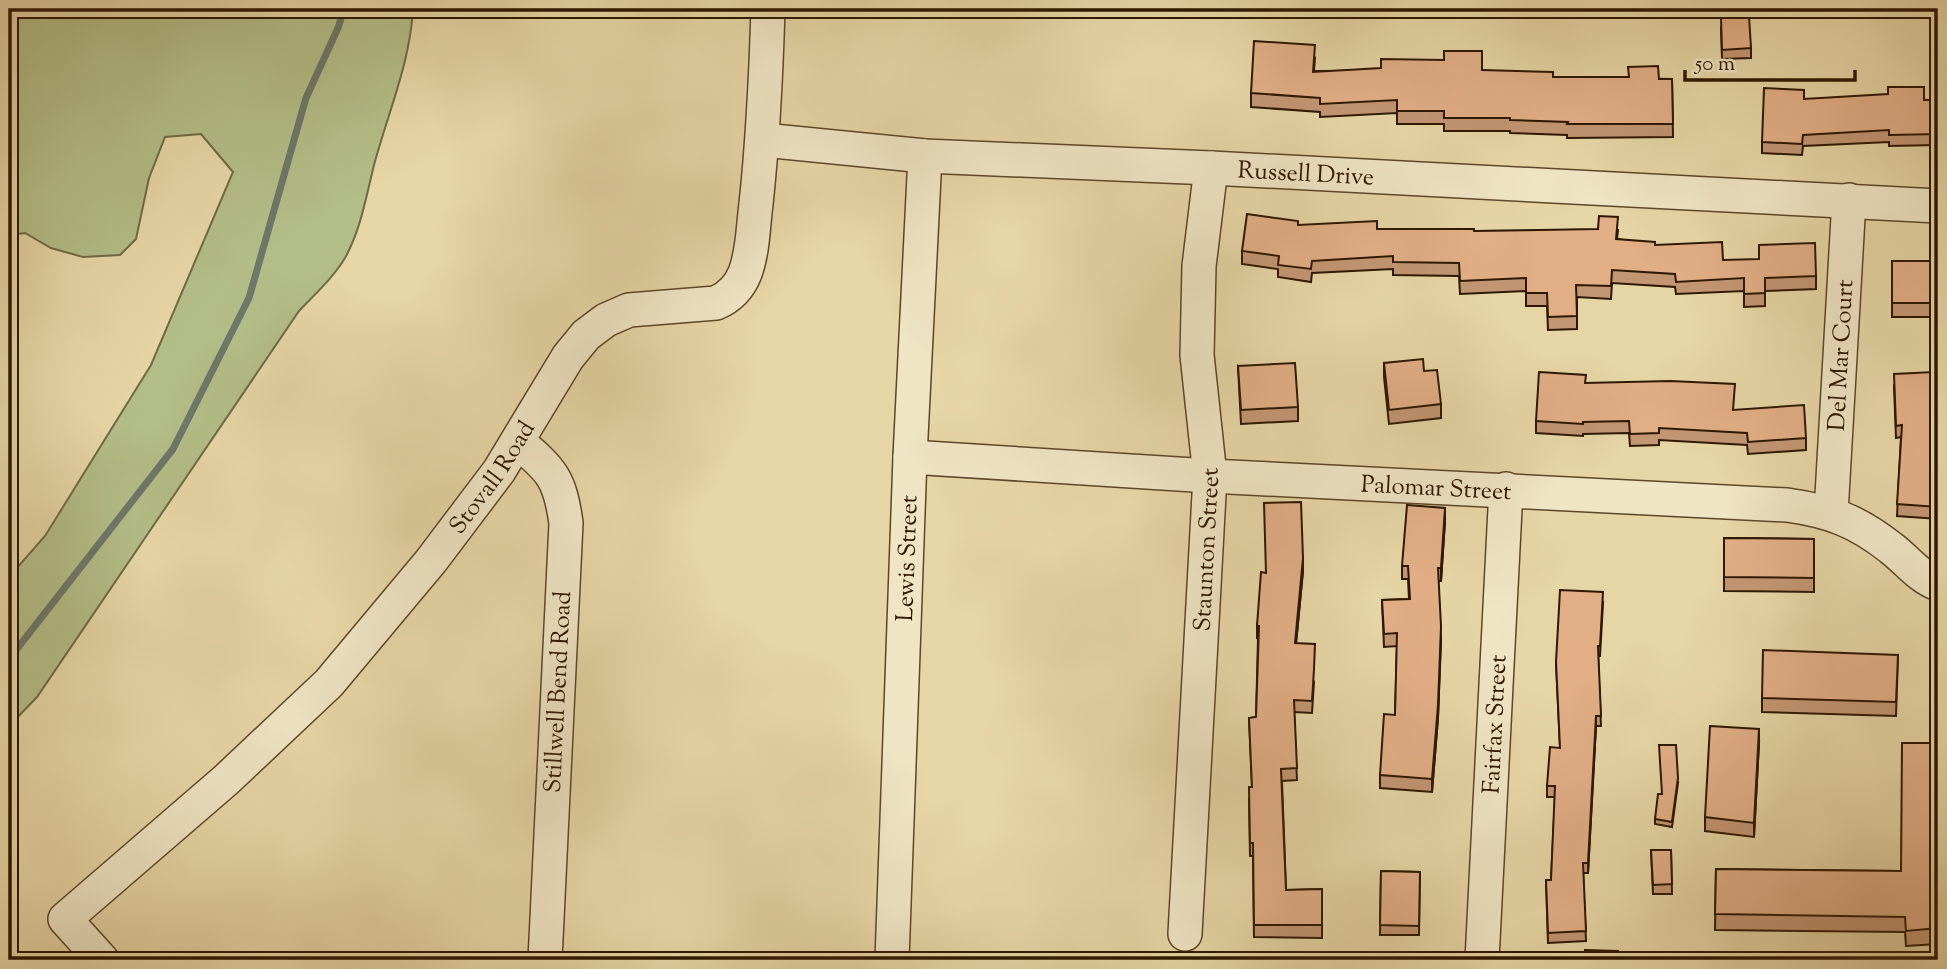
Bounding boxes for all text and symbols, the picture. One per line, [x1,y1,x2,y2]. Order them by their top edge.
scale bar [1685,38,1854,82]
text: 50 m [1694,50,1735,80]
street label: Russell Drive [1237,154,1375,195]
street label: Del Mar Court [1821,279,1863,432]
street label: Stovall Road [442,415,545,542]
street label: Staunton Street [1187,466,1229,632]
street label: Palomar Street [1360,469,1512,510]
street label: Lewis Street [889,494,928,622]
street label: Stillwell Bend Road [537,590,581,794]
street label: Fairfax Street [1475,654,1517,795]

